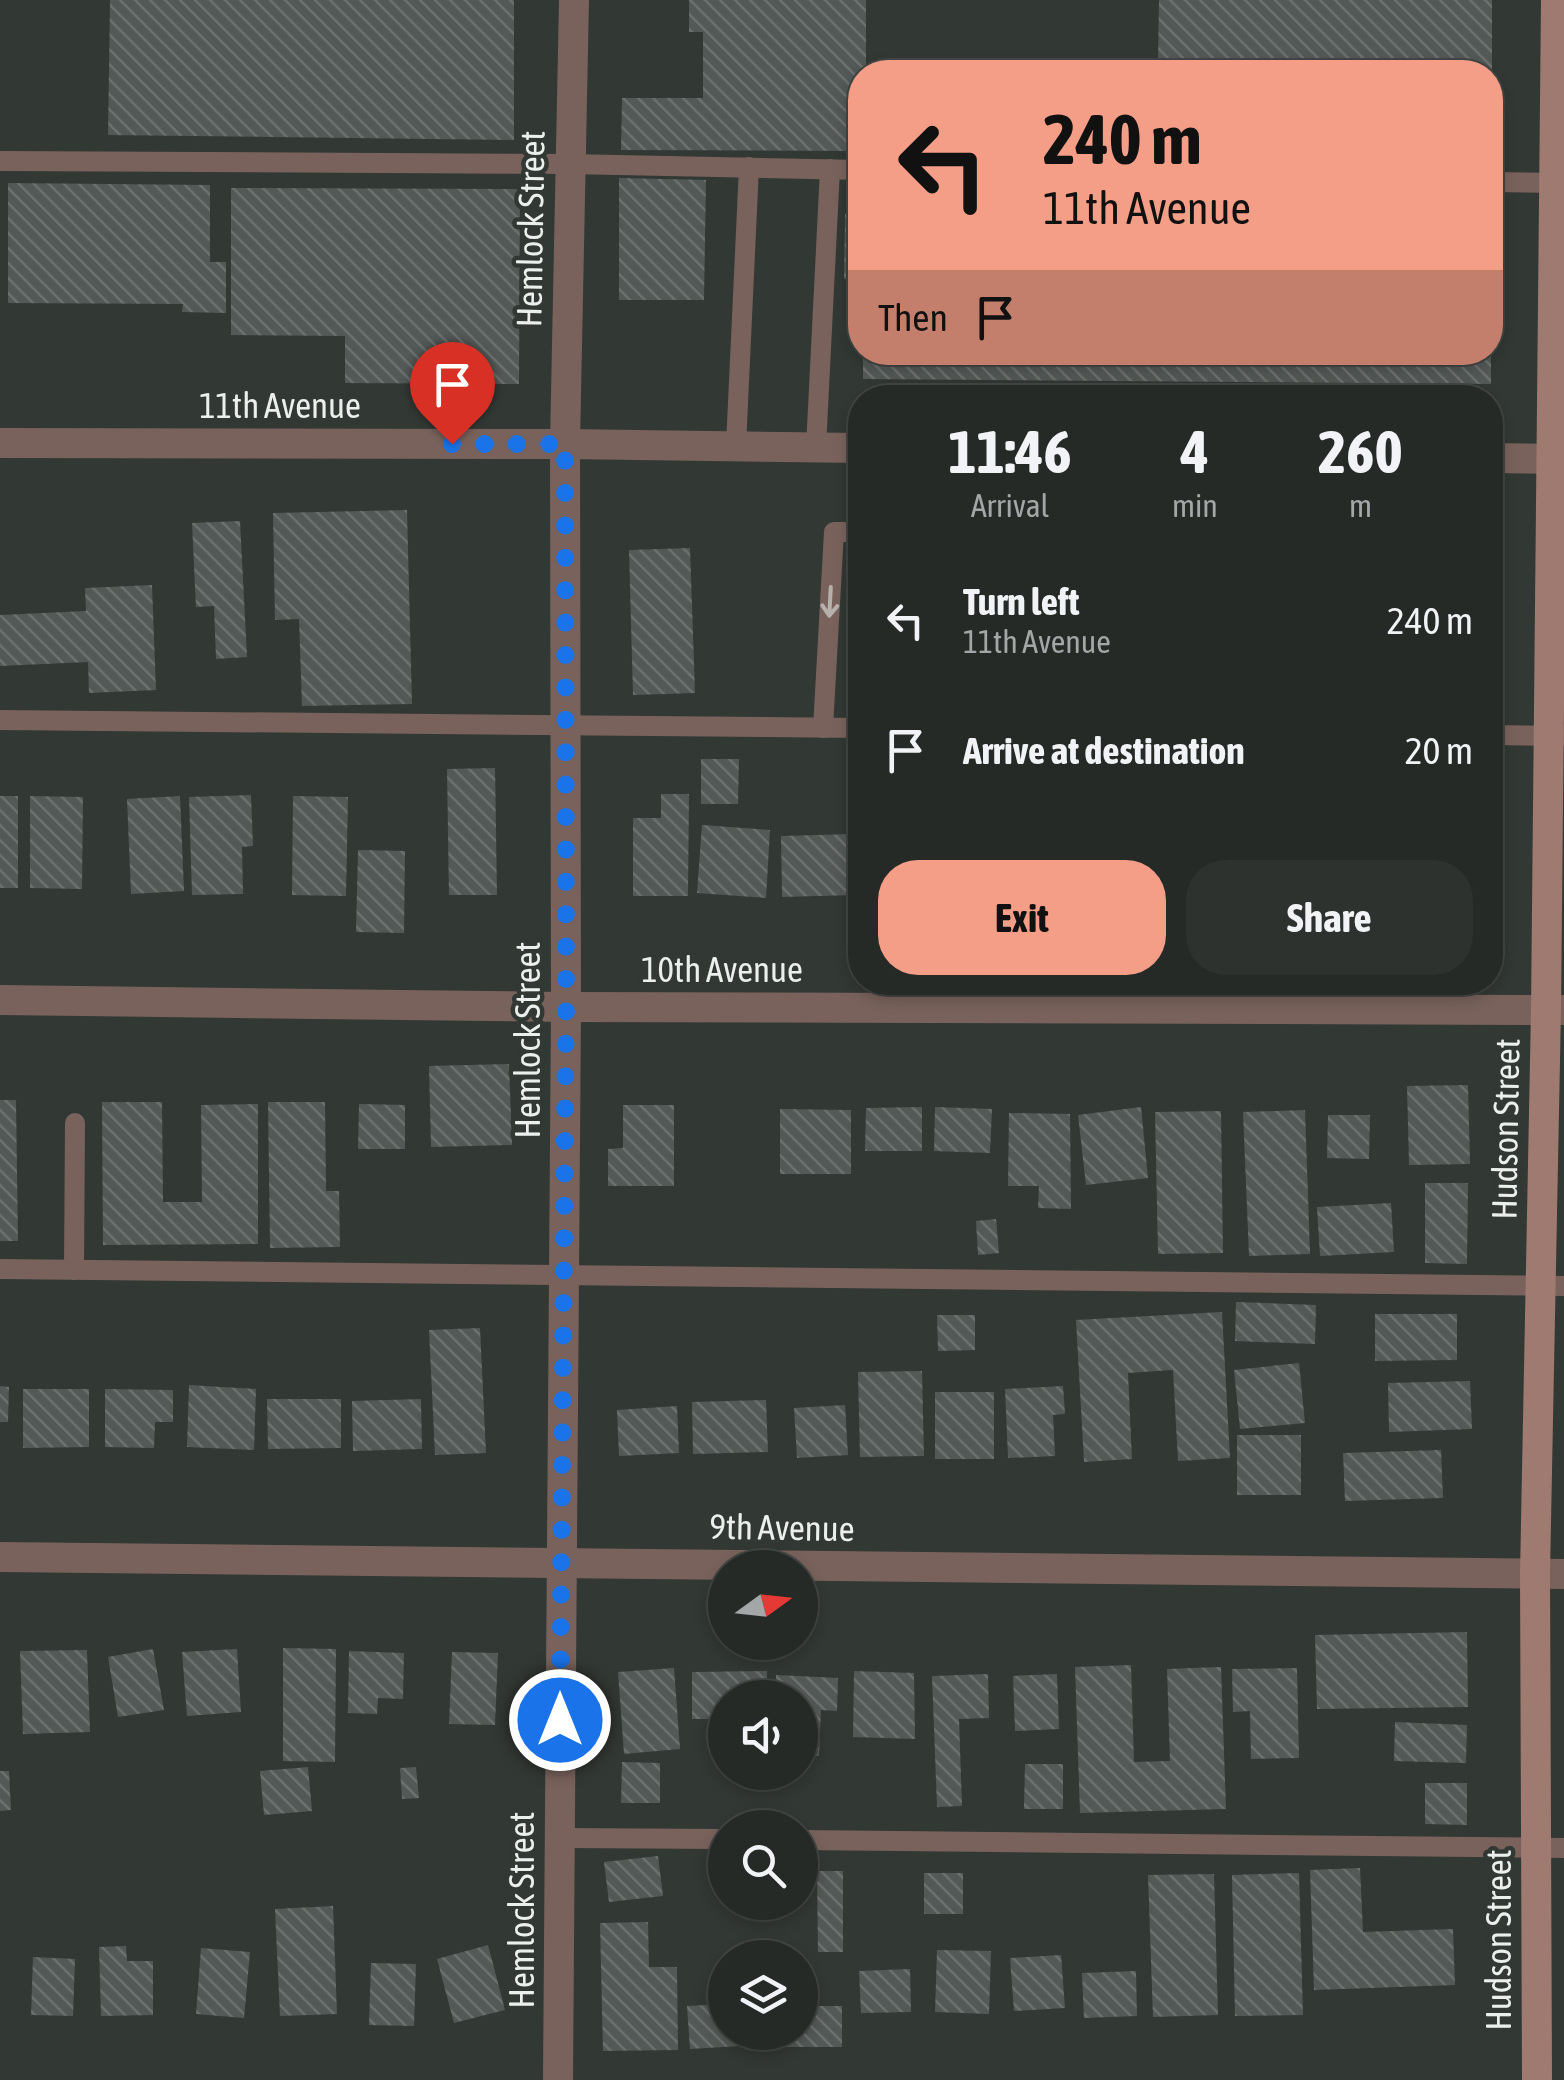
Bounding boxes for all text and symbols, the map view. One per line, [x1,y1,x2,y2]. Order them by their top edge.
text: 240 m [1043,99,1202,179]
icon: left [878,100,1008,230]
street label: Hemlock Street [508,130,552,328]
text: 11th Avenue [1043,182,1251,234]
icon: arrive [968,290,1023,345]
text: Then [878,296,948,339]
pin [410,342,495,445]
icon: arrive [425,357,480,412]
street label: 11th Avenue [199,385,361,425]
text: 11:46 [948,417,1072,486]
text: 4 [1181,417,1209,486]
text: 260 [1318,417,1403,486]
text: Arrival [971,487,1049,524]
text: min [1172,487,1218,524]
text: m [1349,487,1372,524]
text: Turn left [963,580,1079,623]
one-way arrow [820,586,839,618]
icon: left [878,593,933,648]
text: 240 m [1387,599,1473,642]
text: 11th Avenue [963,623,1111,660]
icon: arrive [878,723,933,778]
text: Arrive at destination [963,729,1245,772]
text: 20 m [1405,729,1473,772]
button: Exit [878,860,1166,975]
button: Share [1186,860,1473,975]
street label: Hemlock Street [507,942,547,1138]
street label: 10th Avenue [641,949,803,989]
street label: Hudson Street [1483,1038,1527,1220]
street label: 9th Avenue [709,1506,855,1548]
north arrow [708,1550,818,1660]
map controls [708,1550,818,2050]
position arrow [508,1668,612,1772]
button: sound [708,1680,818,1790]
button: search [708,1810,818,1920]
street label: Hemlock Street [501,1812,541,2008]
street label: Hudson Street [1478,1849,1518,2031]
button: layers [708,1940,818,2050]

